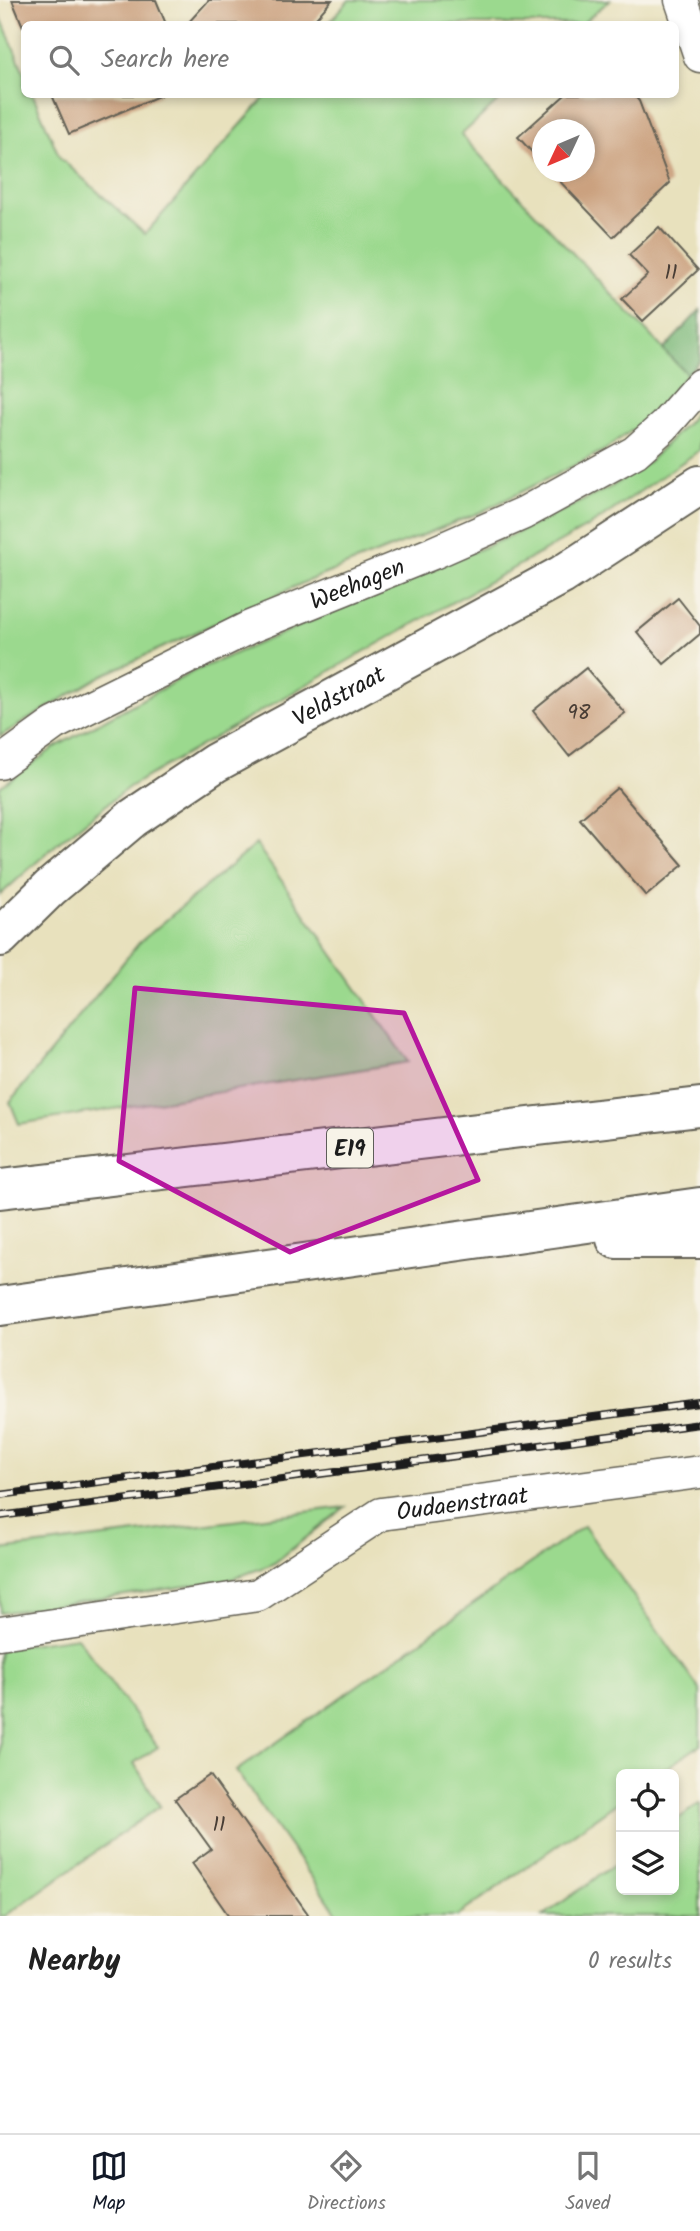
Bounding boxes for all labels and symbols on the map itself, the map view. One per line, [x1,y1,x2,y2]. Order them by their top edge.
north arrow [532,119,595,182]
house number: 11 [664,257,678,290]
street label: Weehagen [304,548,411,622]
street label: Veldstraat [286,656,394,738]
house number: 98 [568,697,591,730]
road number: E19 [327,1128,373,1168]
street label: Oudaenstraat [394,1477,531,1533]
house number: 11 [212,1809,226,1842]

